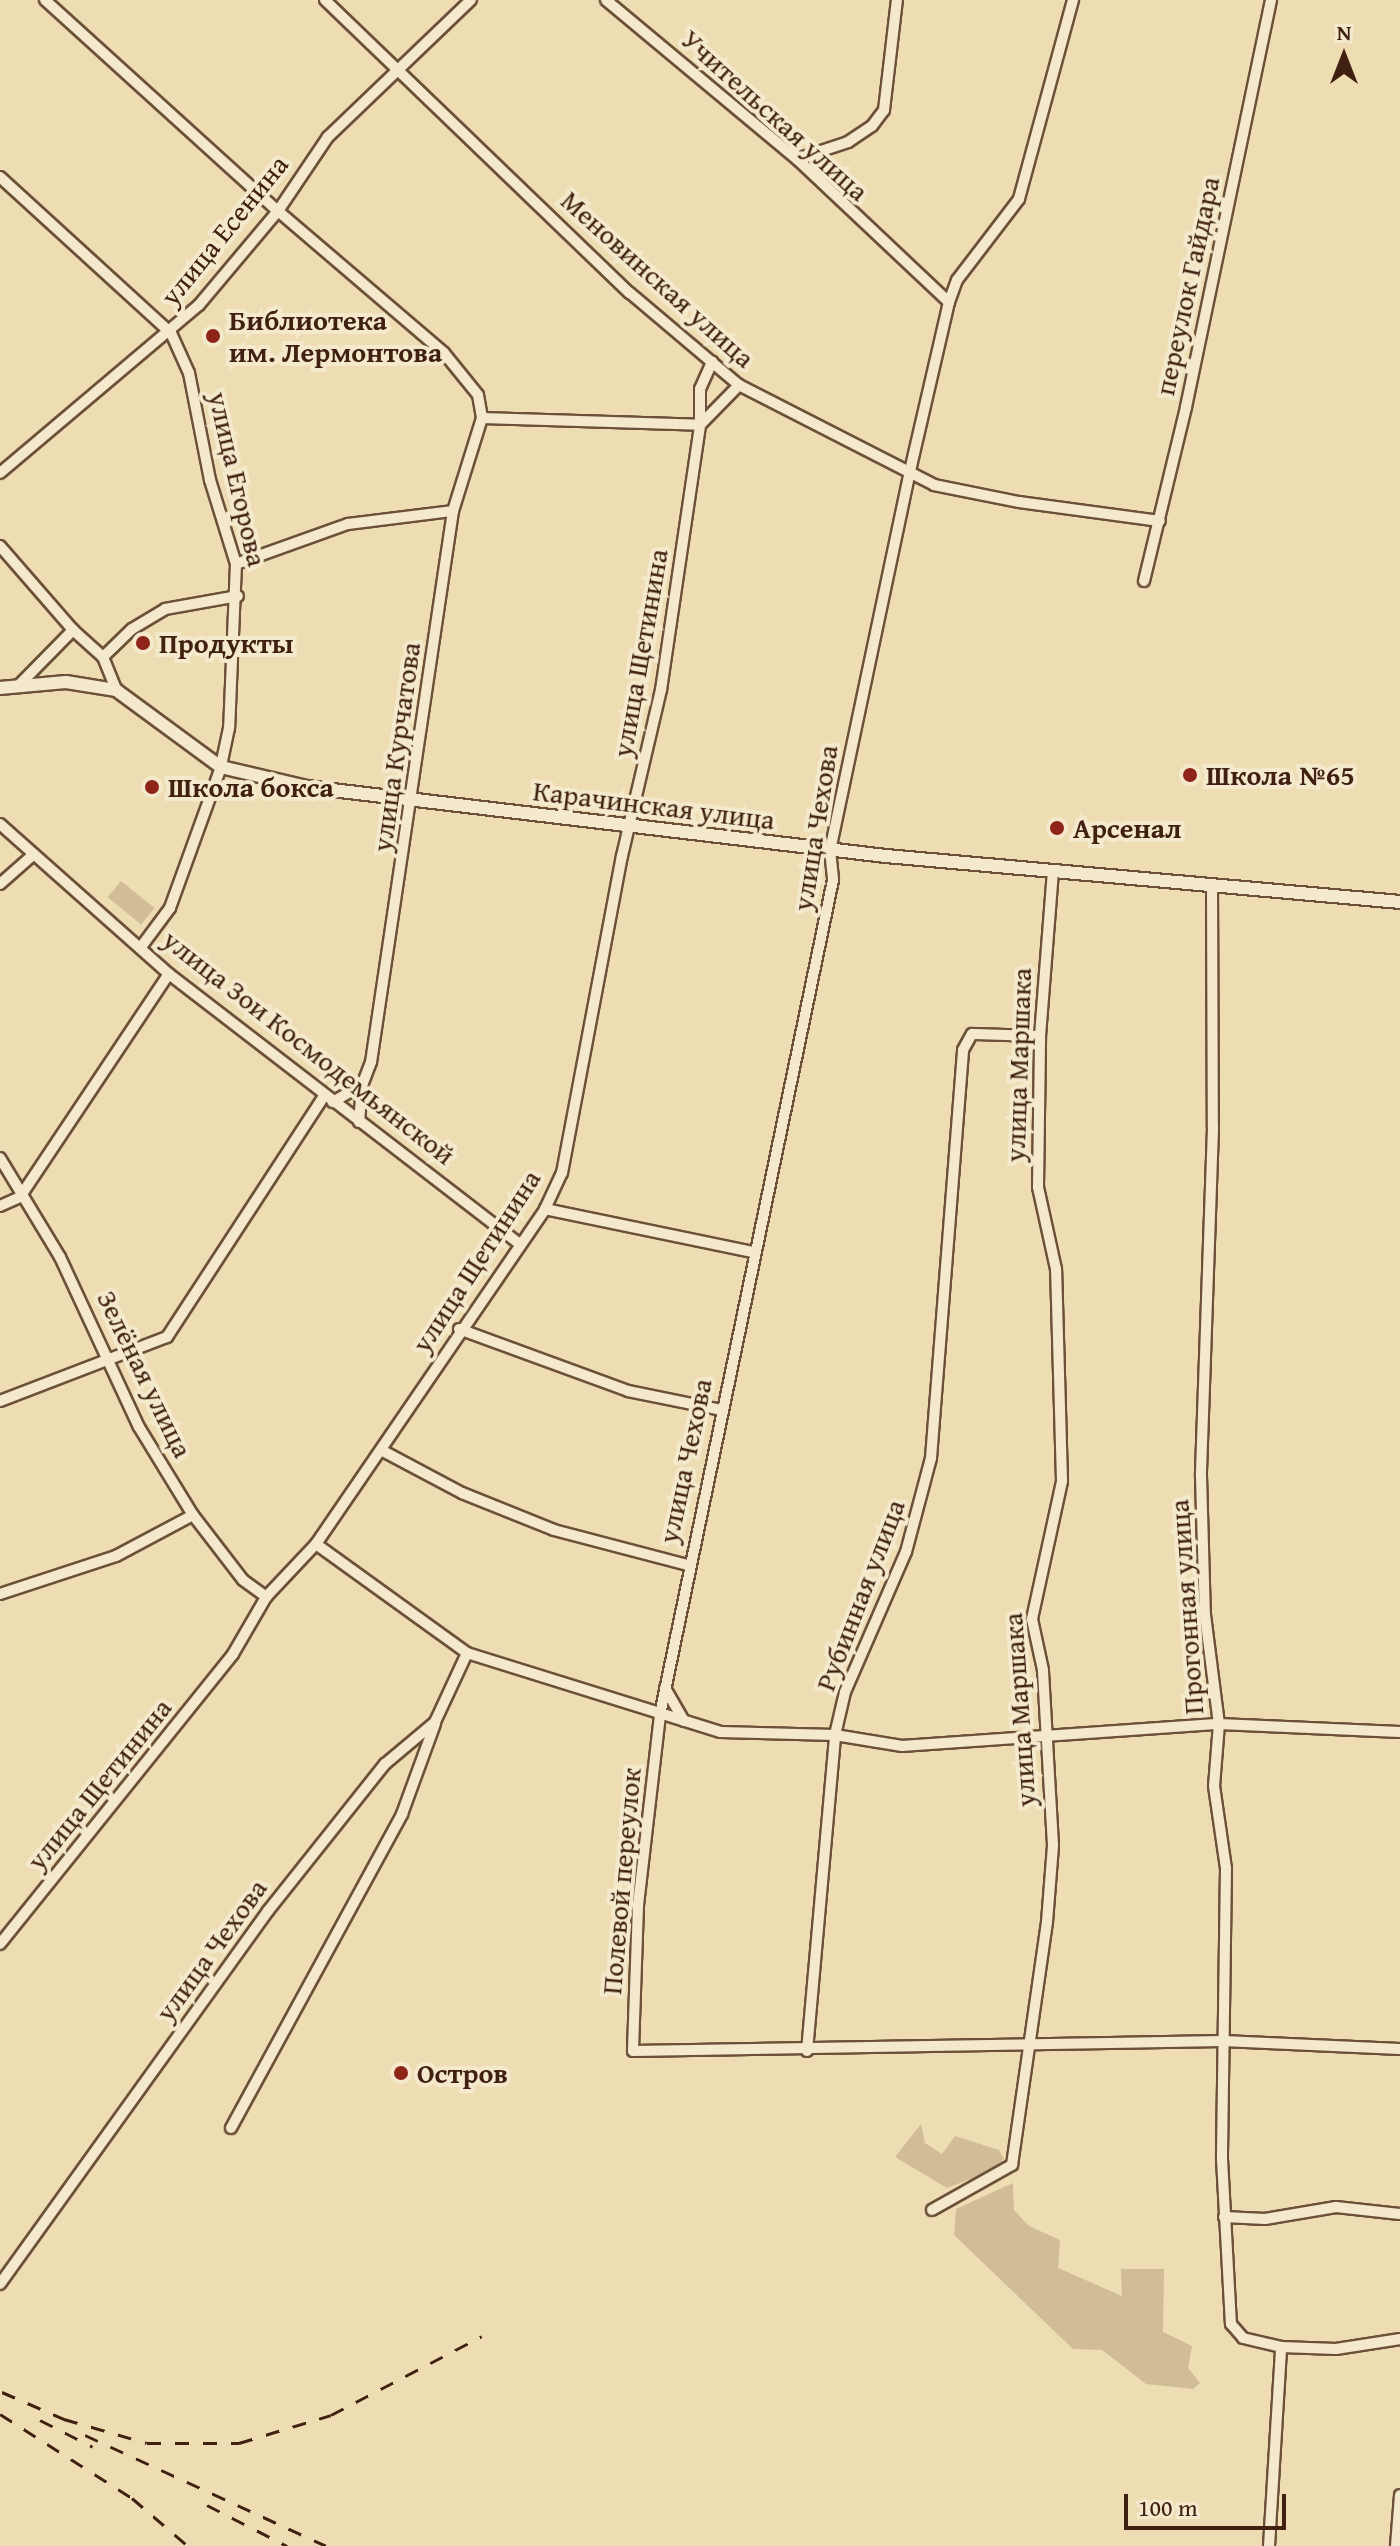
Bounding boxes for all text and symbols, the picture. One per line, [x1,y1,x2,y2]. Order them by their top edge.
north arrow [1304,16,1384,96]
text: N [1337,16,1351,48]
street label: Учительская улица [674,22,876,208]
street label: улица Есенина [153,148,295,312]
street label: переулок Гайдара [1147,174,1227,398]
street label: Меновинская улица [554,183,762,375]
place label: Библиотека им. Лермонтова [229,303,442,369]
marker: Библиотека им. Лермонтова [204,327,222,345]
street label: улица Егорова [202,388,274,570]
street label: улица Щетинина [605,546,675,760]
place label: Продукты [159,626,293,660]
marker: Продукты [134,634,152,652]
street label: улица Курчатова [365,640,427,854]
street label: улица Чехова [785,743,845,913]
place label: Школа №65 [1206,758,1355,792]
marker: Школа №65 [1181,766,1199,784]
place label: Школа бокса [168,770,334,804]
street label: Карачинская улица [531,774,777,836]
marker: Школа бокса [143,778,161,796]
place label: Арсенал [1073,811,1181,845]
marker: Арсенал [1048,819,1066,837]
street label: улица Зои Космодемьянской [156,922,462,1172]
street label: улица Маршака [998,967,1038,1163]
street label: улица Щетинина [404,1163,548,1359]
street label: Зелёная улица [90,1285,200,1463]
street label: улица Чехова [651,1376,719,1546]
street label: Рубинная улица [808,1495,912,1695]
street label: Прогонная улица [1162,1498,1210,1716]
street label: улица Маршака [995,1612,1043,1808]
street label: улица Щетинина [19,1691,179,1877]
street label: Полевой переулок [594,1766,648,1996]
street label: улица Чехова [148,1872,274,2028]
place label: Остров [417,2056,508,2090]
marker: Остров [392,2064,410,2082]
scale bar [1128,2478,1290,2528]
text: 100 m [1138,2490,1198,2525]

